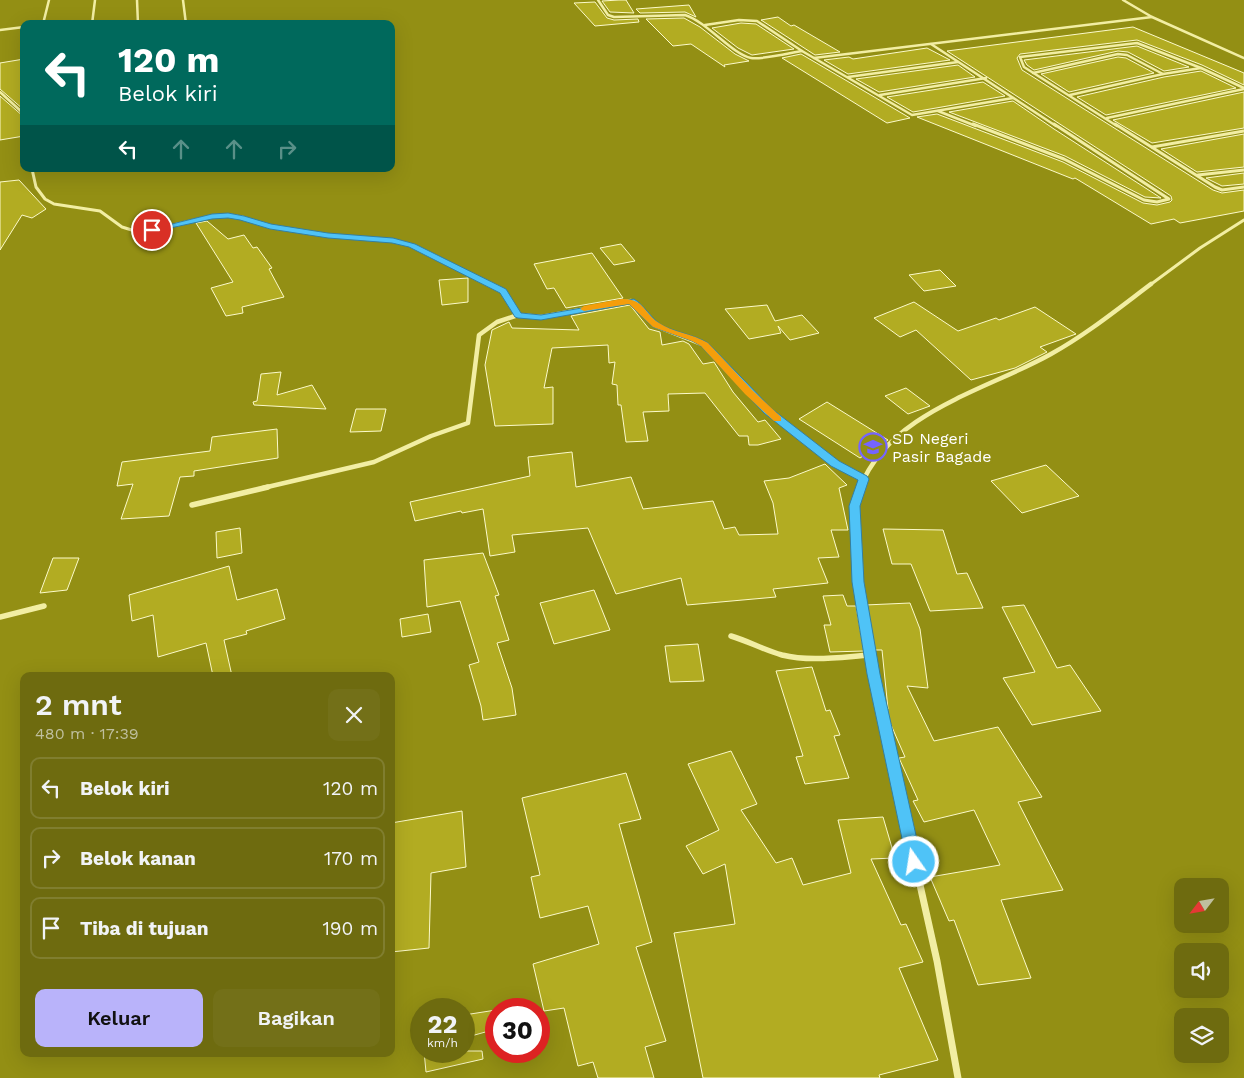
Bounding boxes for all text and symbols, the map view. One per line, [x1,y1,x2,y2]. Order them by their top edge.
text: 120 m [118,39,219,81]
icon: left [35,40,100,105]
text: Belok kiri [118,81,218,106]
icon: left [114,135,142,163]
icon: ahead [167,135,195,163]
icon: ahead [220,135,248,163]
icon: right [273,135,301,163]
pin [131,209,173,251]
icon: arrive [138,216,166,244]
place label: SD Negeri Pasir Bagade [892,429,991,466]
school or university icon: SD Negeri Pasir Bagade [858,432,888,462]
text: 2 mnt [35,687,122,722]
button: close [328,689,380,741]
text: 480 m · 17:39 [35,724,139,743]
icon: left [37,774,65,802]
text: Belok kiri [80,777,170,800]
text: 120 m [323,777,378,800]
position arrow [887,835,939,887]
icon: right [37,844,65,872]
text: Belok kanan [80,847,196,870]
text: 170 m [324,847,378,870]
north arrow [1174,878,1229,932]
map controls [1174,878,1229,1063]
icon: arrive [37,914,65,942]
text: Tiba di tujuan [80,917,209,940]
text: 190 m [322,917,378,940]
button: sound [1174,943,1229,998]
button: Keluar [35,989,203,1047]
button: Bagikan [213,989,380,1047]
speed limit sign: 30 [485,998,550,1063]
button: layers [1174,1008,1229,1063]
text: 22 [428,1010,457,1039]
text: km/h [427,1036,458,1050]

